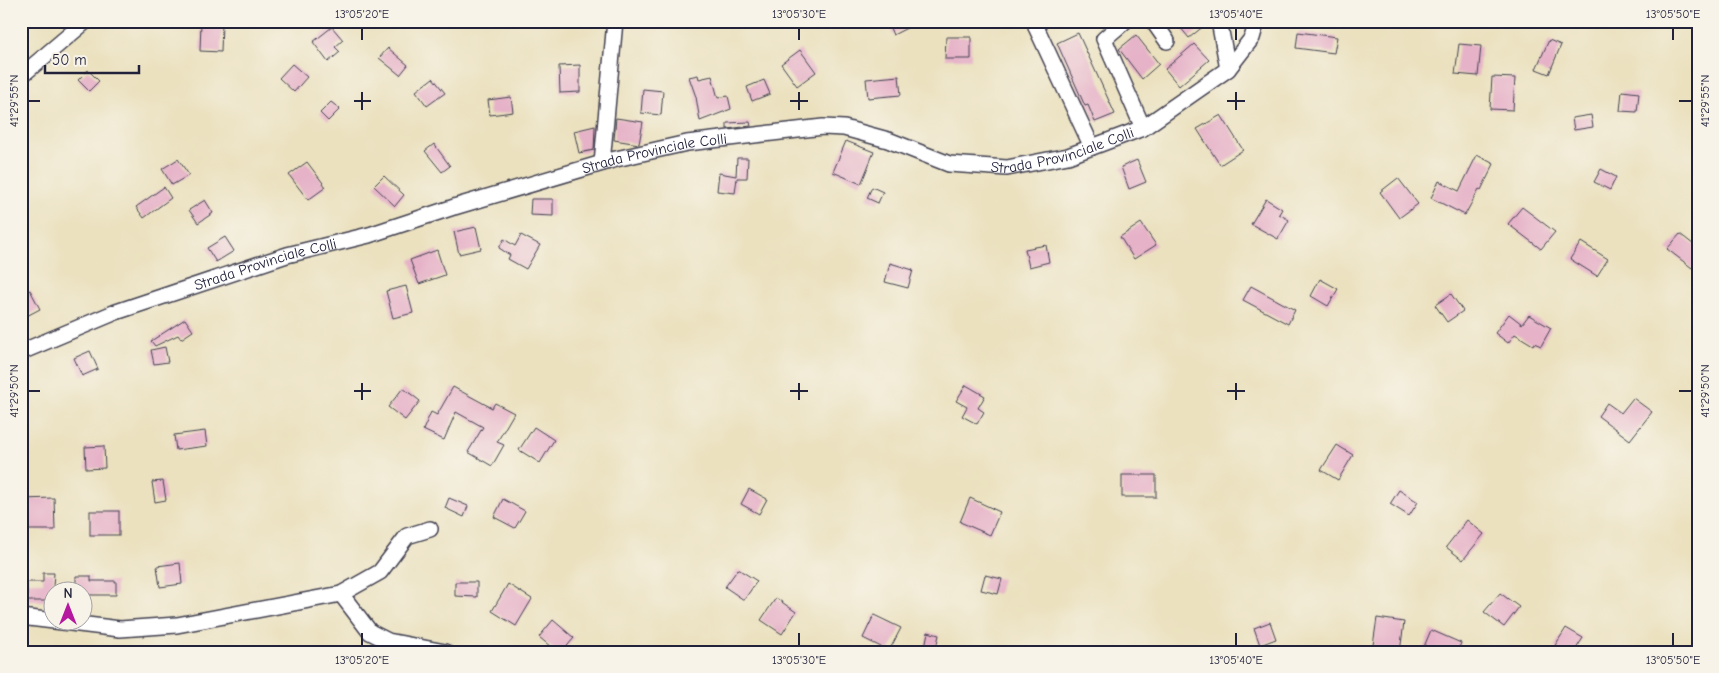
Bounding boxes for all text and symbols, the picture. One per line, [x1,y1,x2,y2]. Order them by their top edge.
text: 13°05'20"E [335,7,389,21]
text: 13°05'30"E [772,7,826,21]
text: 13°05'40"E [1209,7,1263,21]
text: 13°05'50"E [1646,7,1700,21]
scale bar [45,42,139,74]
text: 50 m [52,51,87,69]
text: 41°29'55"N [7,75,21,127]
text: 41°29'55"N [1698,75,1712,127]
street label: Strada Provinciale Colli [990,123,1136,177]
street label: Strada Provinciale Colli [580,129,728,178]
street label: Strada Provinciale Colli [192,234,338,294]
text: 41°29'50"N [7,364,21,418]
text: 41°29'50"N [1698,364,1712,418]
north arrow [42,580,92,630]
text: N [63,585,73,602]
text: 13°05'20"E [335,653,389,667]
text: 13°05'30"E [772,653,826,667]
text: 13°05'40"E [1209,653,1263,667]
text: 13°05'50"E [1646,653,1700,667]

